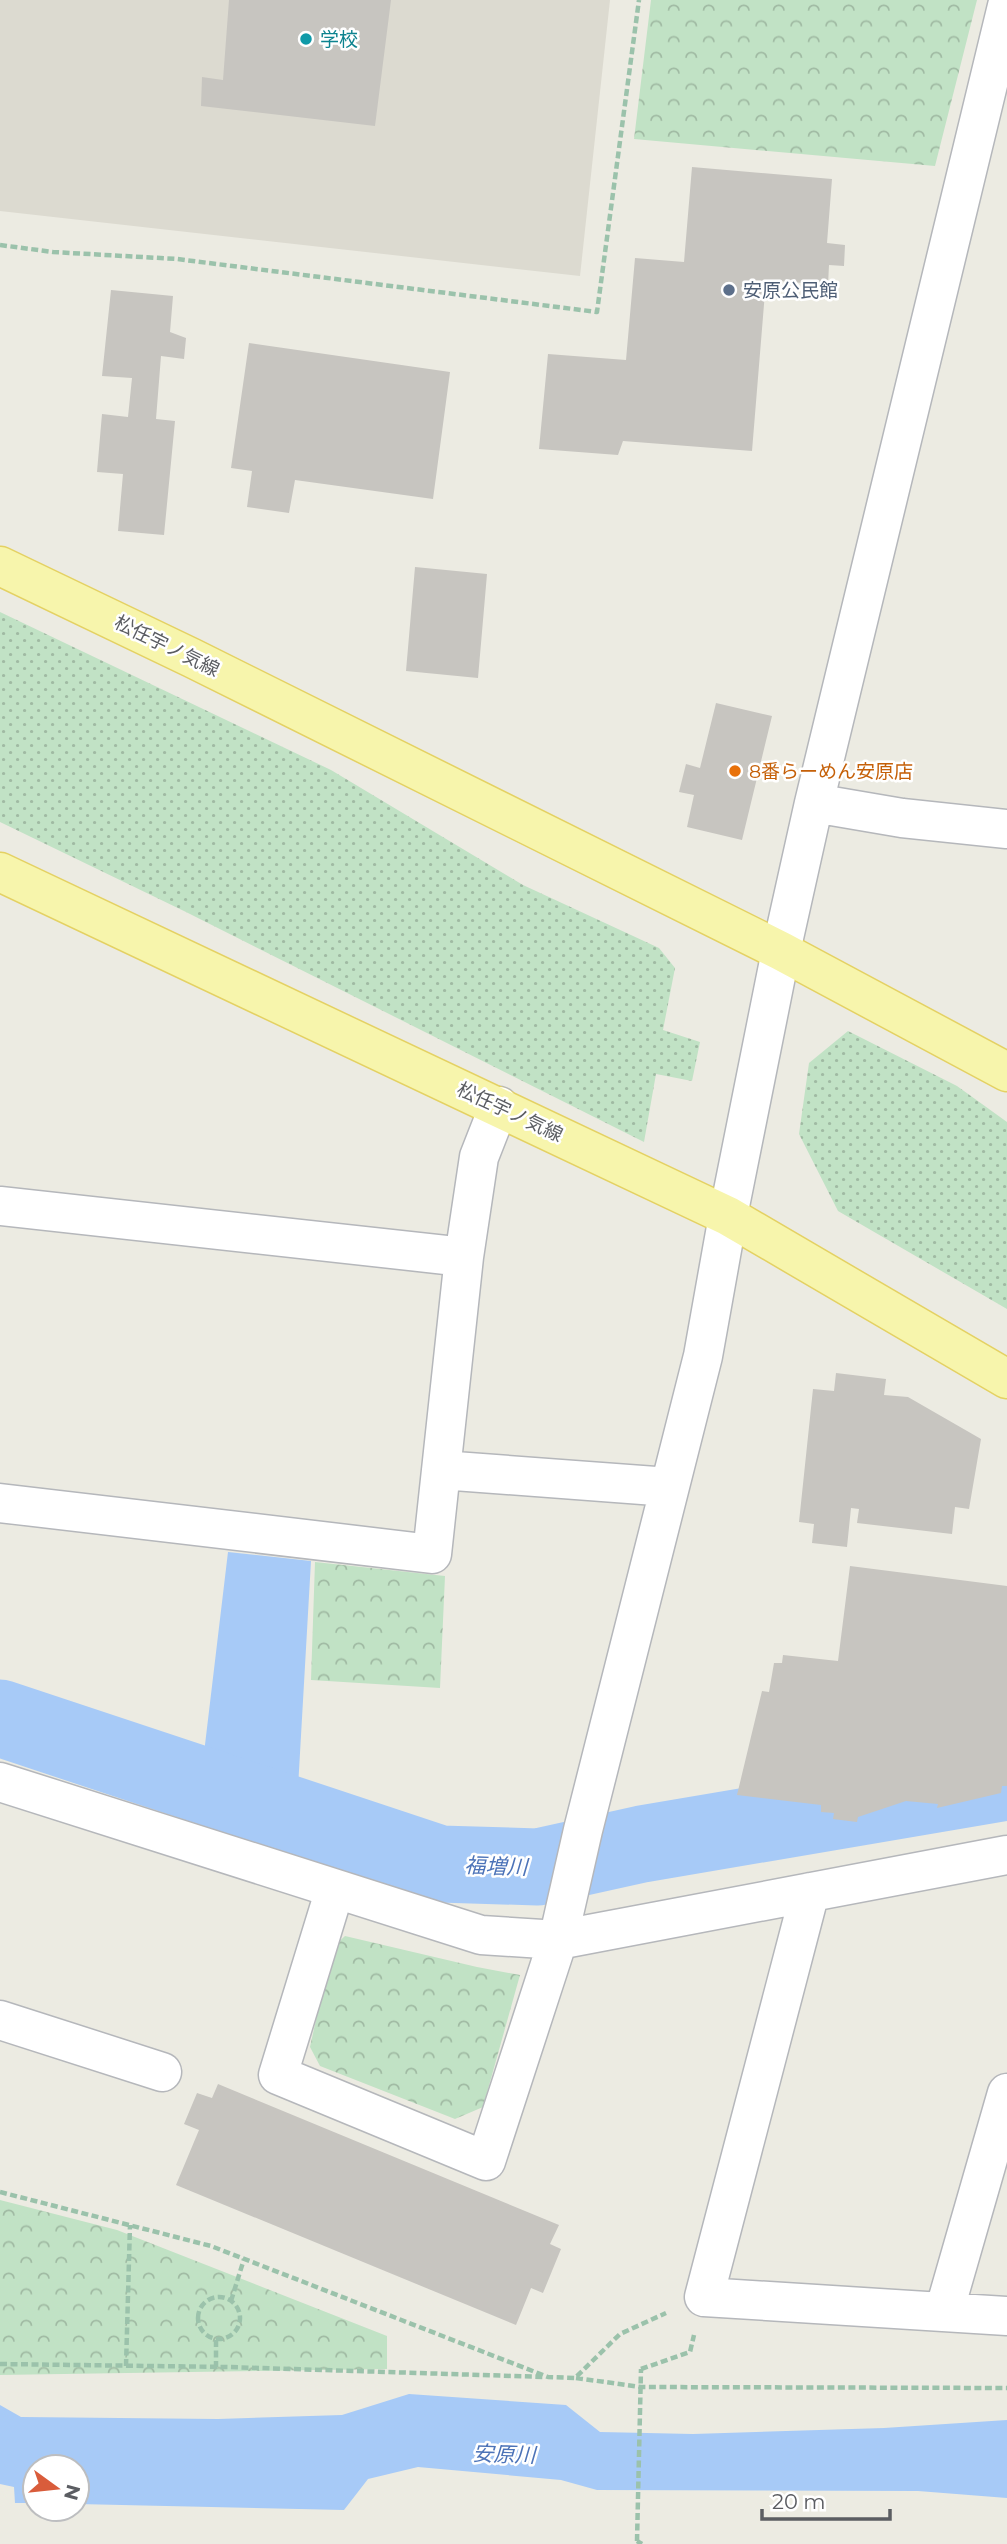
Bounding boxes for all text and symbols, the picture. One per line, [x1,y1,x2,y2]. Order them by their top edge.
place label: 学校 [320,28,358,51]
marker: 学校 [298,31,314,47]
place label: 安原公民館 [743,279,838,302]
marker: 安原公民館 [721,282,737,298]
street label: 松任宇ノ気線 [111,611,223,681]
place label: 8番らーめん安原店 [749,760,913,783]
marker: 8番らーめん安原店 [727,763,743,779]
street label: 松任宇ノ気線 [453,1077,567,1147]
water label: 福増川 [464,1852,530,1880]
water label: 安原川 [472,2440,538,2468]
north arrow [21,2453,91,2523]
scale bar [762,2478,890,2522]
text: N [59,2482,85,2503]
text: 20 m [772,2489,826,2514]

